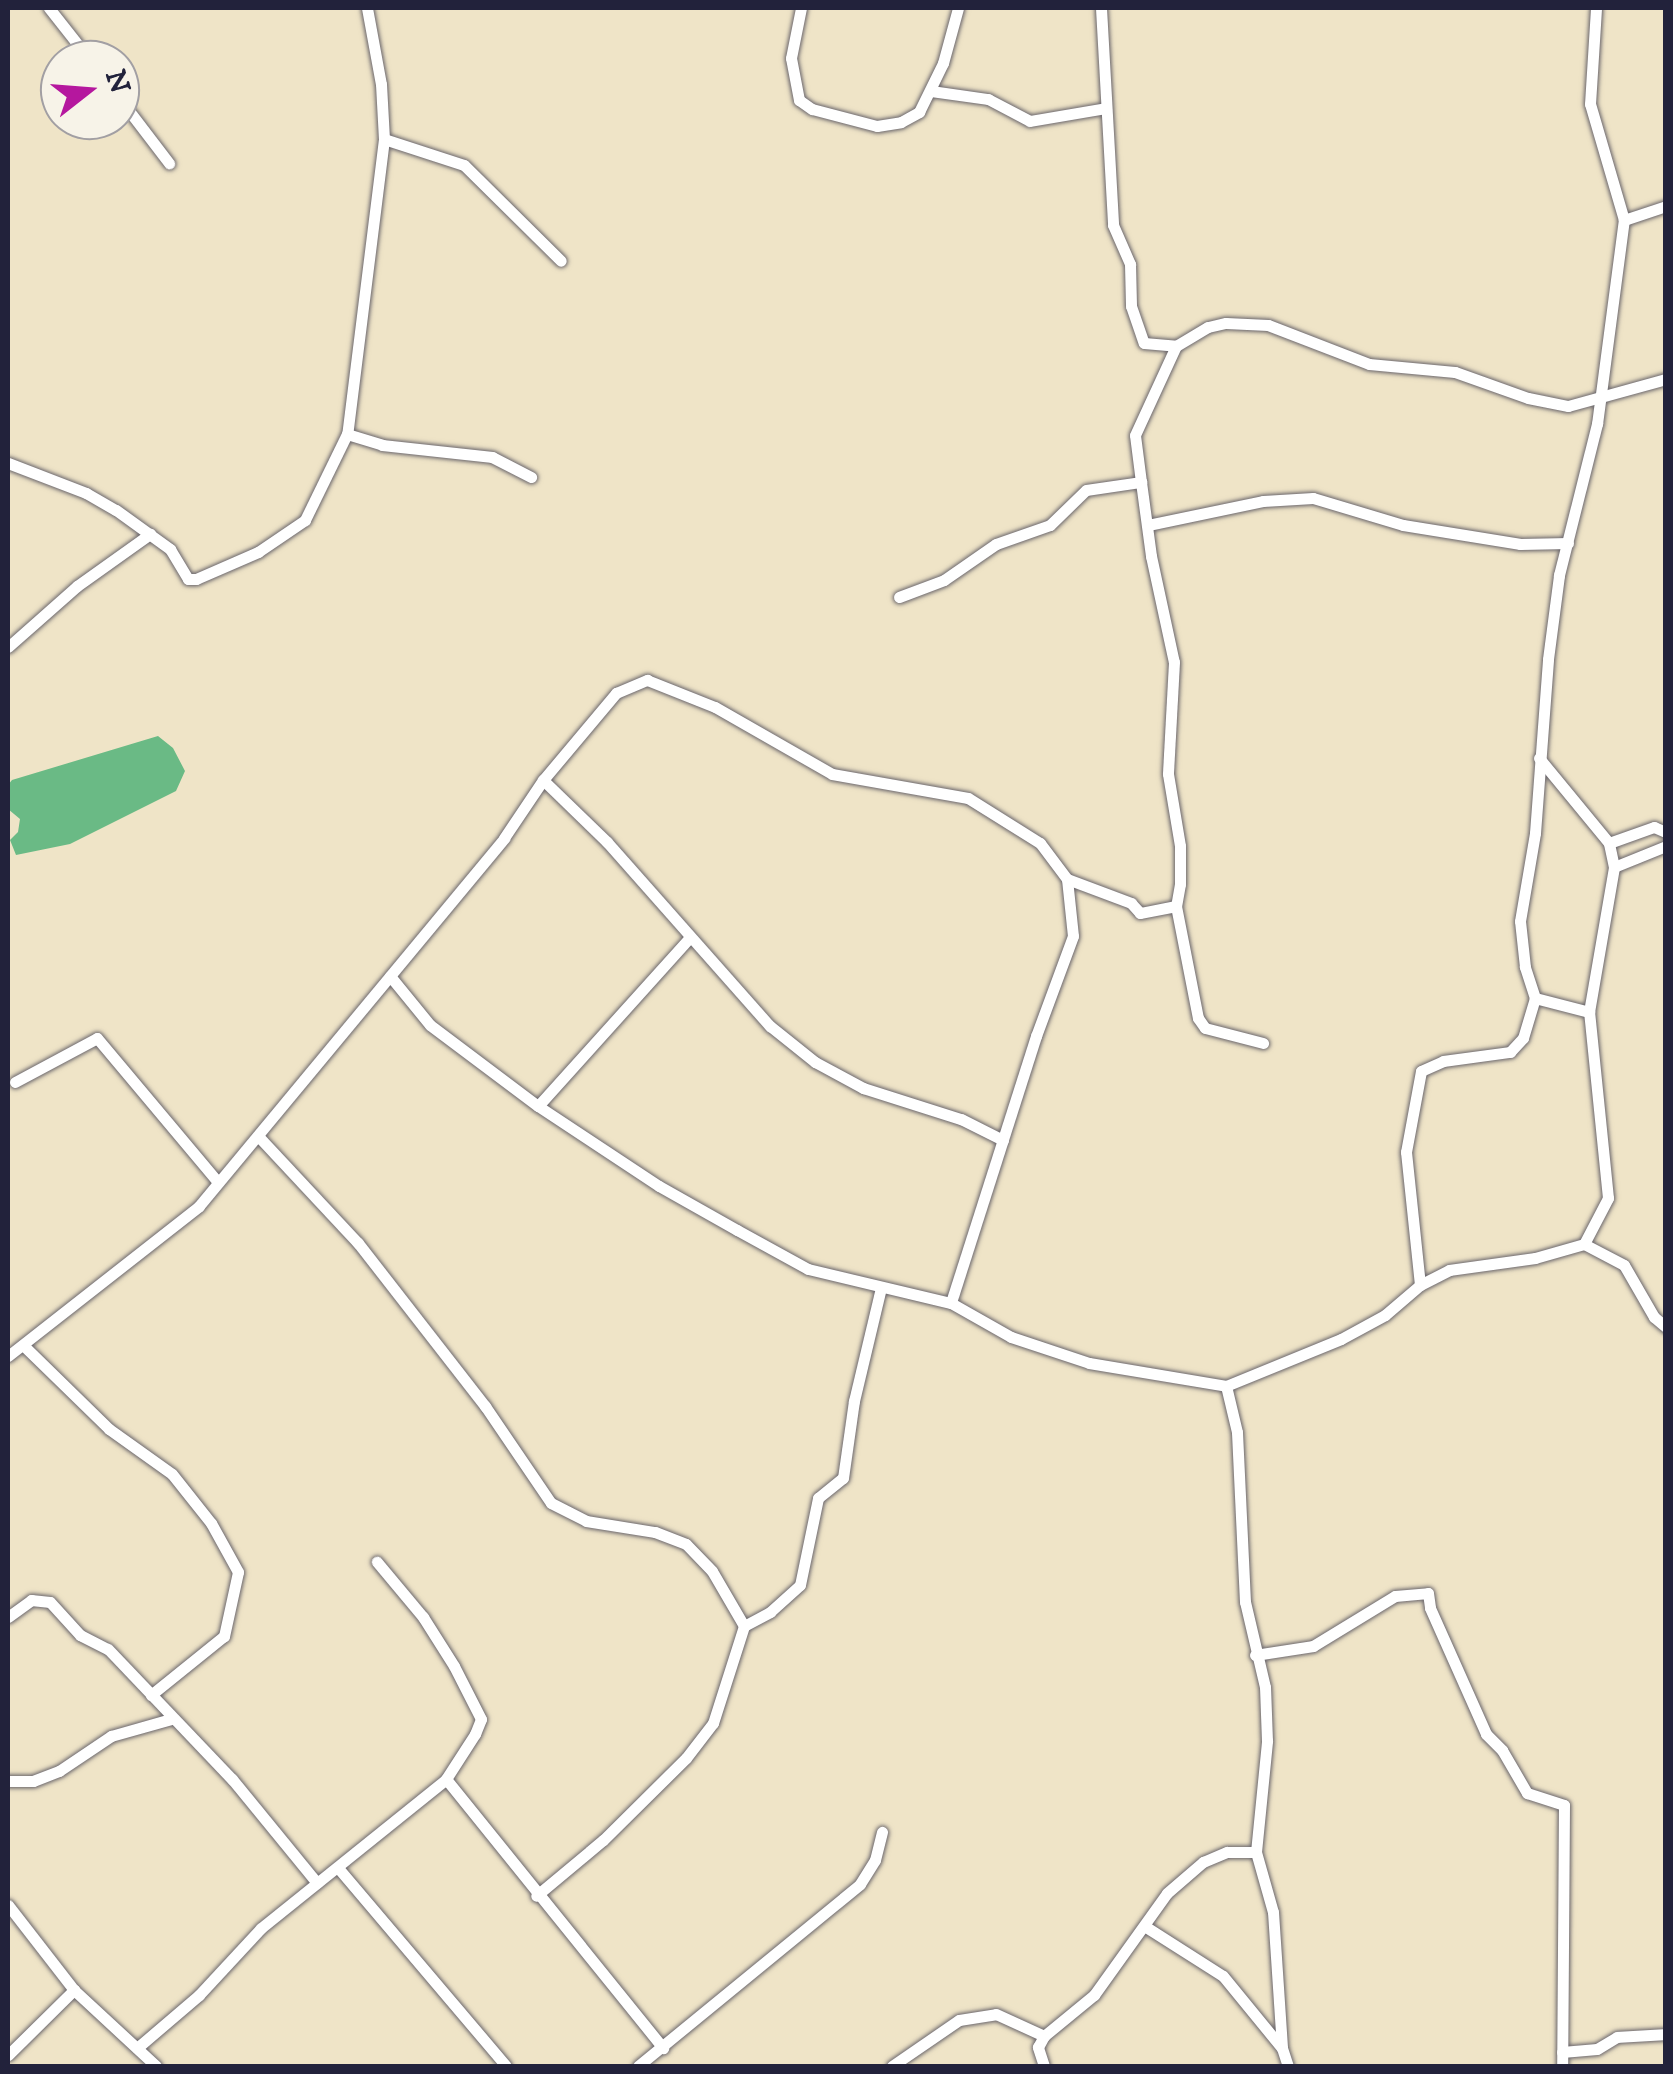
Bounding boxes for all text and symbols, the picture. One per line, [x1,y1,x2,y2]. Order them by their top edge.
north arrow [40,40,140,140]
text: N [97,66,137,98]

